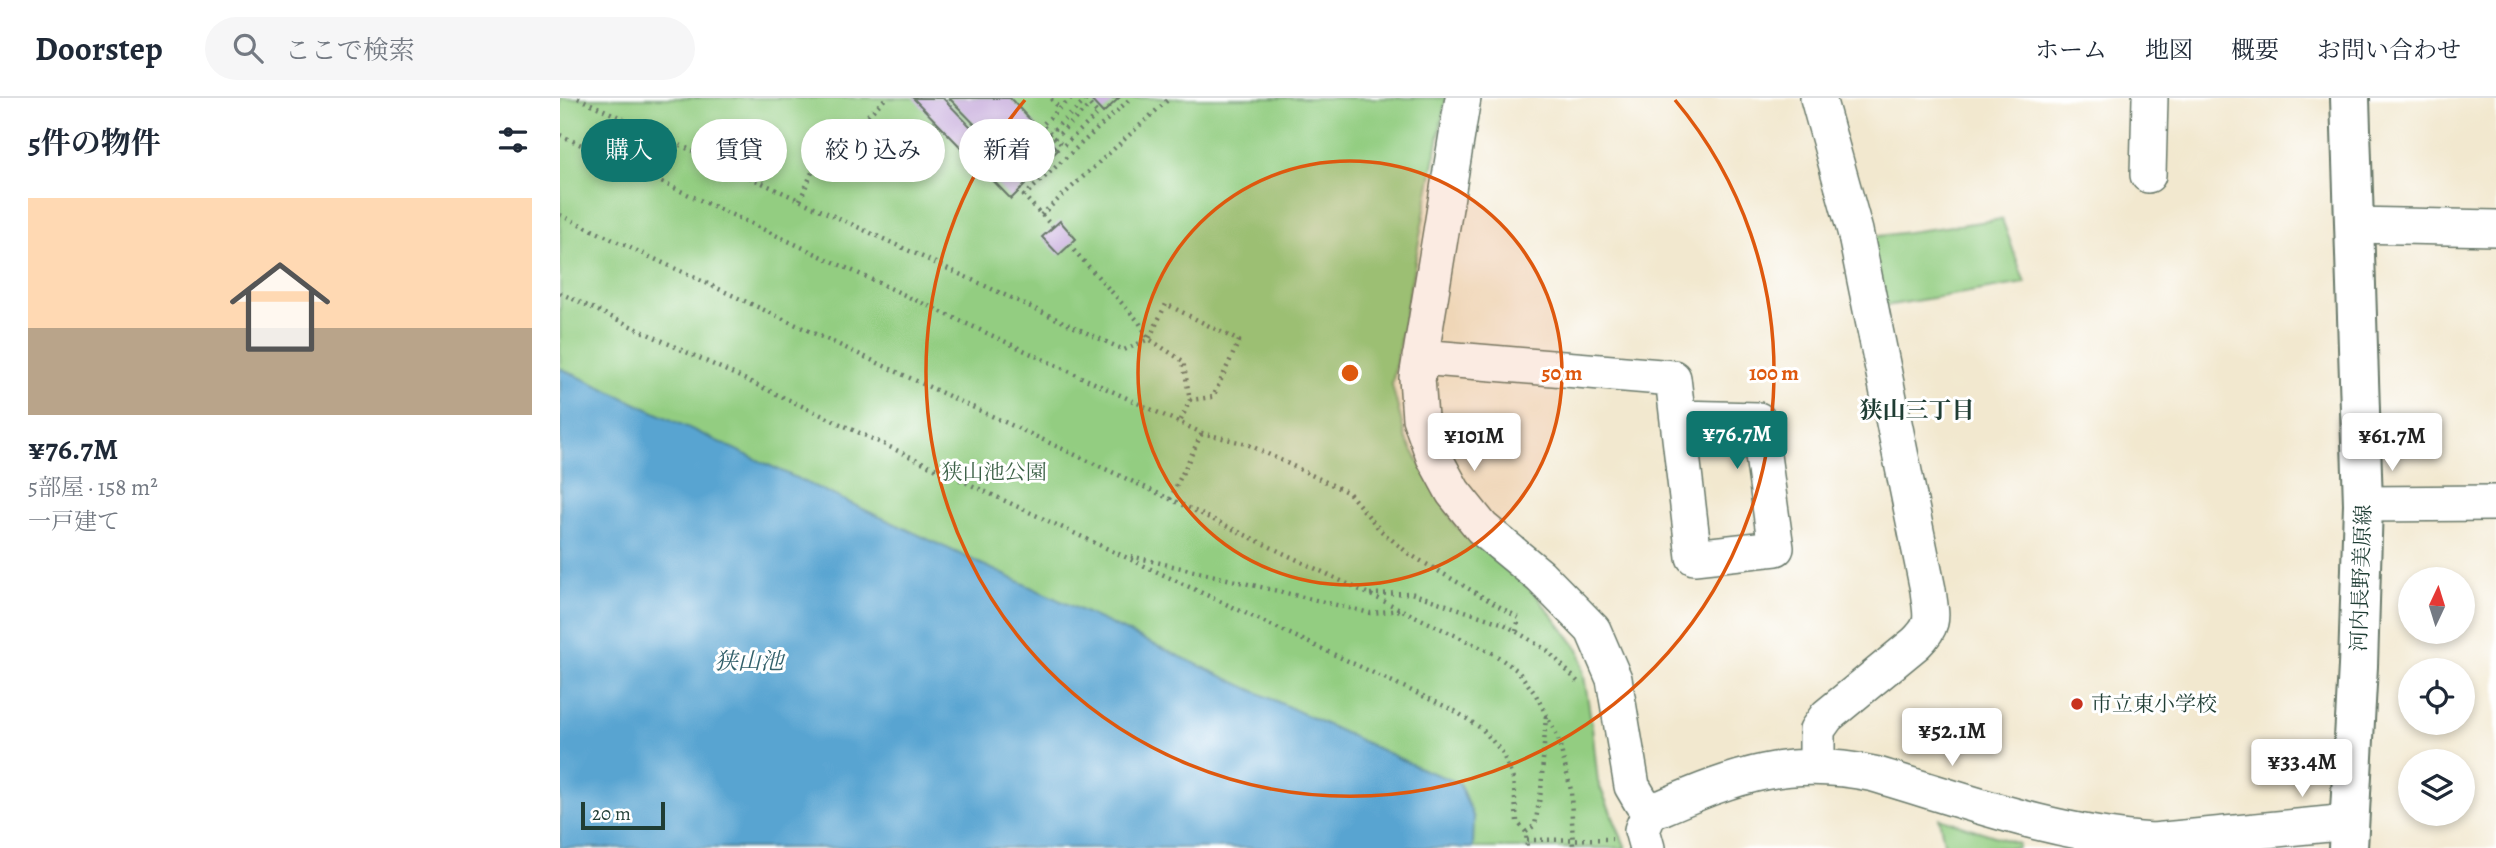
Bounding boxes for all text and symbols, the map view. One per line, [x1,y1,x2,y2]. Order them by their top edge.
search box [205,17,695,80]
text: Doorstep [35,26,163,71]
icon: search [229,29,267,67]
text: ここで検索 [285,33,415,68]
text: ホーム [2035,34,2107,66]
text: 地図 [2145,34,2193,66]
text: 概要 [2231,34,2279,66]
text: お問い合わせ [2317,34,2461,66]
chip: 購入 [581,119,677,182]
chip: 賃貸 [691,119,787,182]
chip: 絞り込み [801,119,945,182]
chip: 新着 [959,119,1055,182]
icon: filters [494,121,532,159]
text: 5件の物件 [28,123,161,163]
icon: home [217,244,343,370]
text: 50 m [1542,359,1583,387]
text: 100 m [1749,359,1799,387]
centre of rings [1338,361,1362,385]
district label: 狭山三丁目 [1860,395,1975,426]
pin: ¥76.7M [1680,412,1794,471]
pin: ¥101M [1425,414,1523,473]
pin: ¥61.7M [2335,414,2449,473]
text: ¥76.7M [1702,418,1772,449]
text: ¥101M [1444,420,1504,451]
text: ¥61.7M [2358,420,2426,451]
text: ¥76.7M [28,429,118,469]
park label: 狭山池公園 [942,458,1047,486]
text: 5部屋 · 158 m² [28,472,158,503]
street label: 河内長野美原線 [2344,504,2378,652]
text: 一戸建て [28,506,120,537]
north arrow [2398,567,2474,644]
map controls [2398,567,2475,826]
water label: 狭山池 [715,646,787,677]
button: locate [2398,658,2475,735]
place label: 市立東小学校 [2091,690,2217,718]
marker: 市立東小学校 [2069,696,2085,712]
pin: ¥52.1M [1895,708,2009,768]
text: ¥52.1M [1918,715,1986,746]
pin: ¥33.4M [2245,740,2359,799]
text: ¥33.4M [2267,746,2337,777]
button: layers [2398,749,2475,826]
scale bar [581,799,665,831]
text: 20 m [592,801,631,827]

